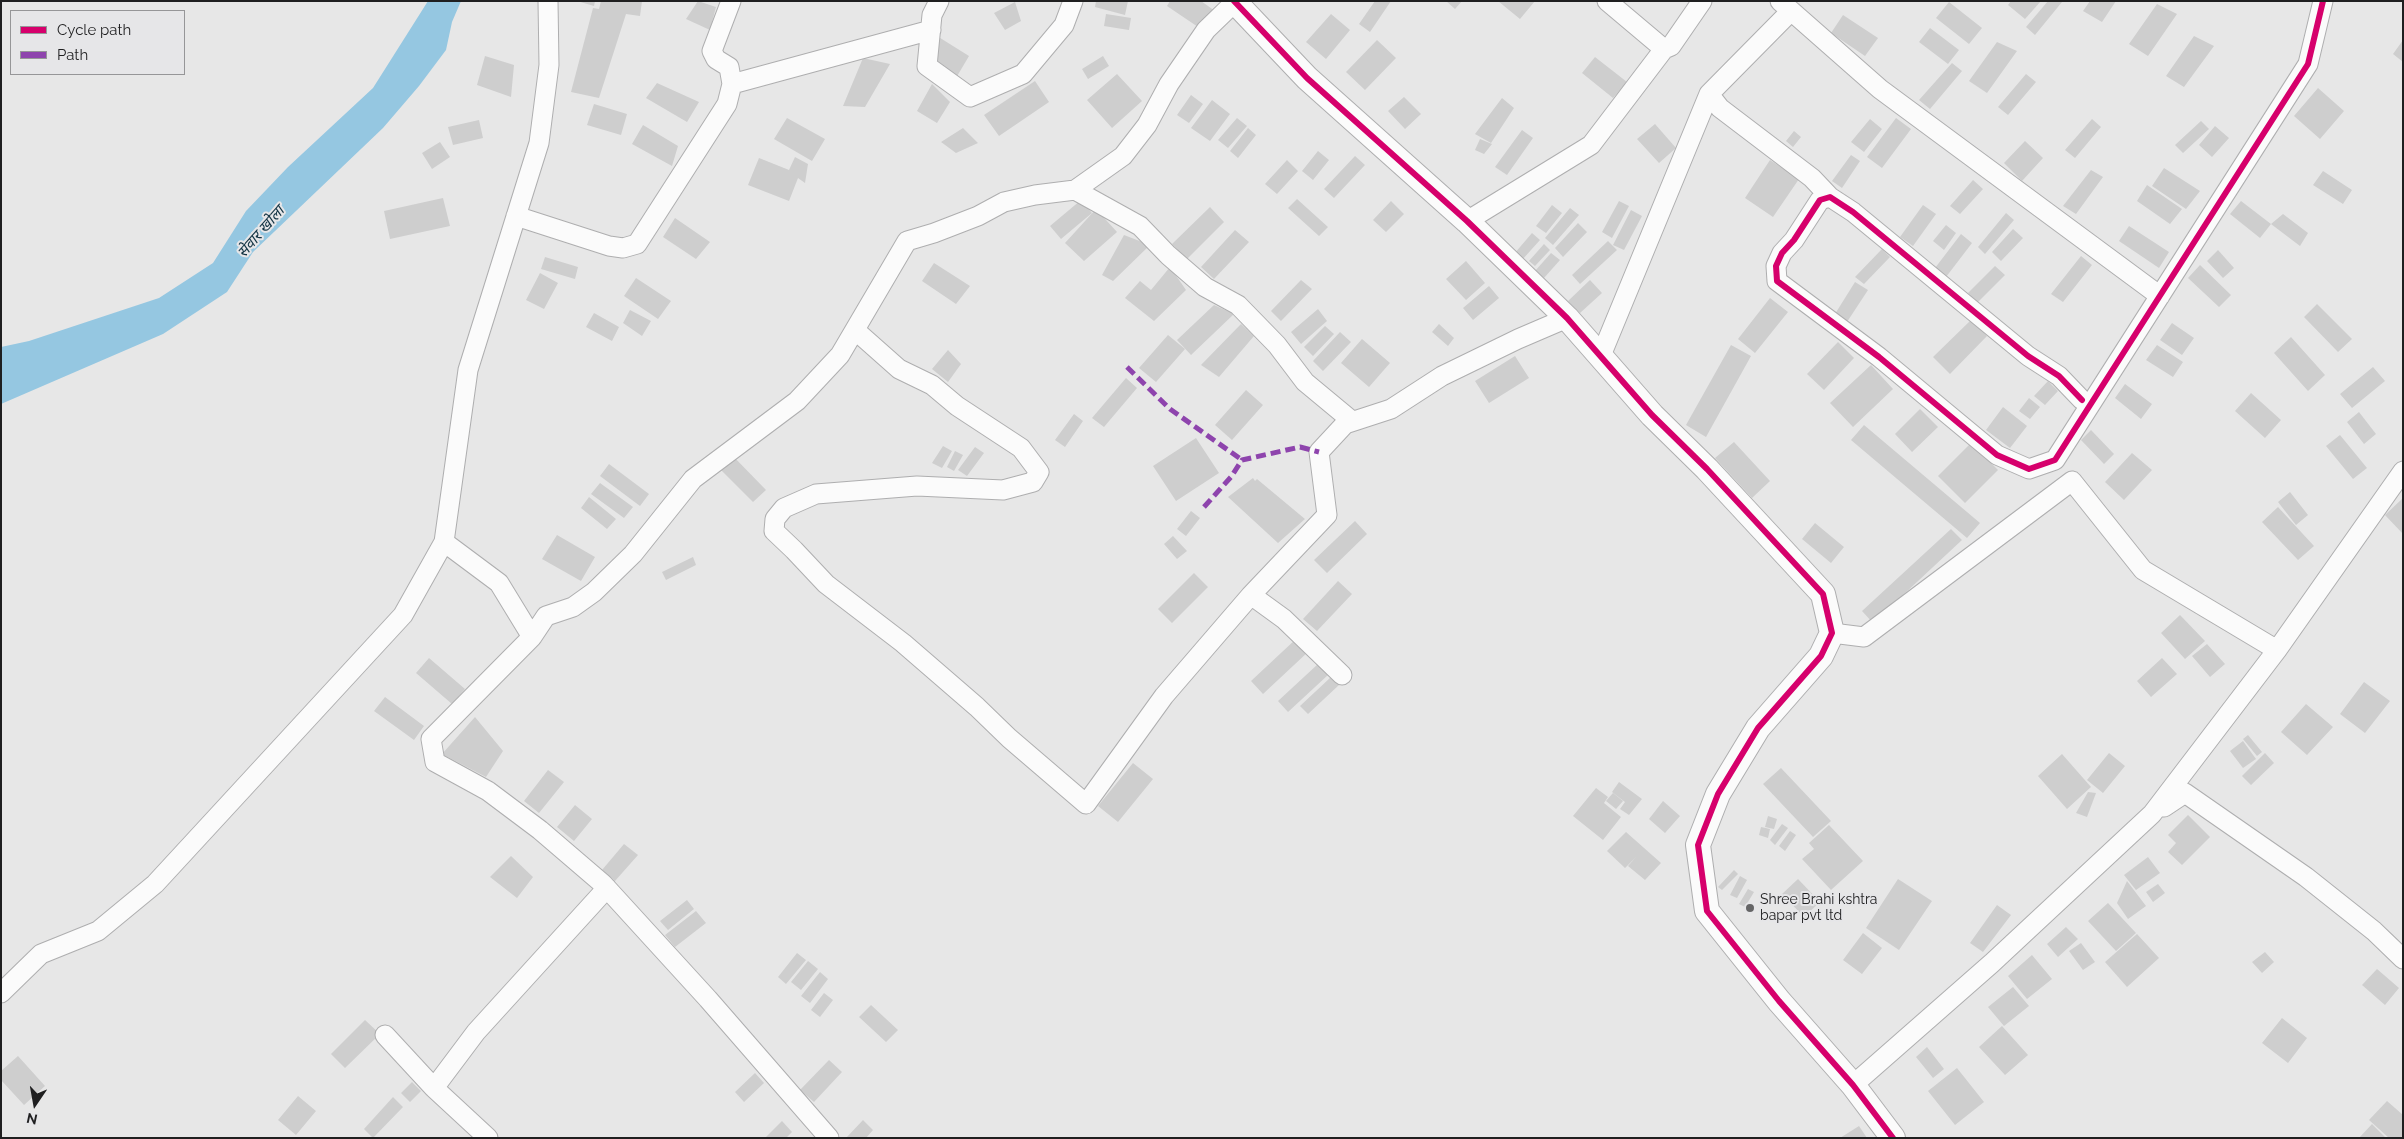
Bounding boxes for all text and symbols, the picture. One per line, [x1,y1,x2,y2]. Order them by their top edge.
legend [10,10,185,75]
text: Cycle path [57,21,131,39]
text: Path [57,46,88,64]
water label: सेवार खोला [234,203,288,261]
place label: Shree Brahi kshtra bapar pvt ltd [1760,892,1877,924]
marker: Shree Brahi kshtra bapar pvt ltd [1744,902,1756,914]
north arrow [10,1079,60,1129]
text: N [25,1110,39,1128]

